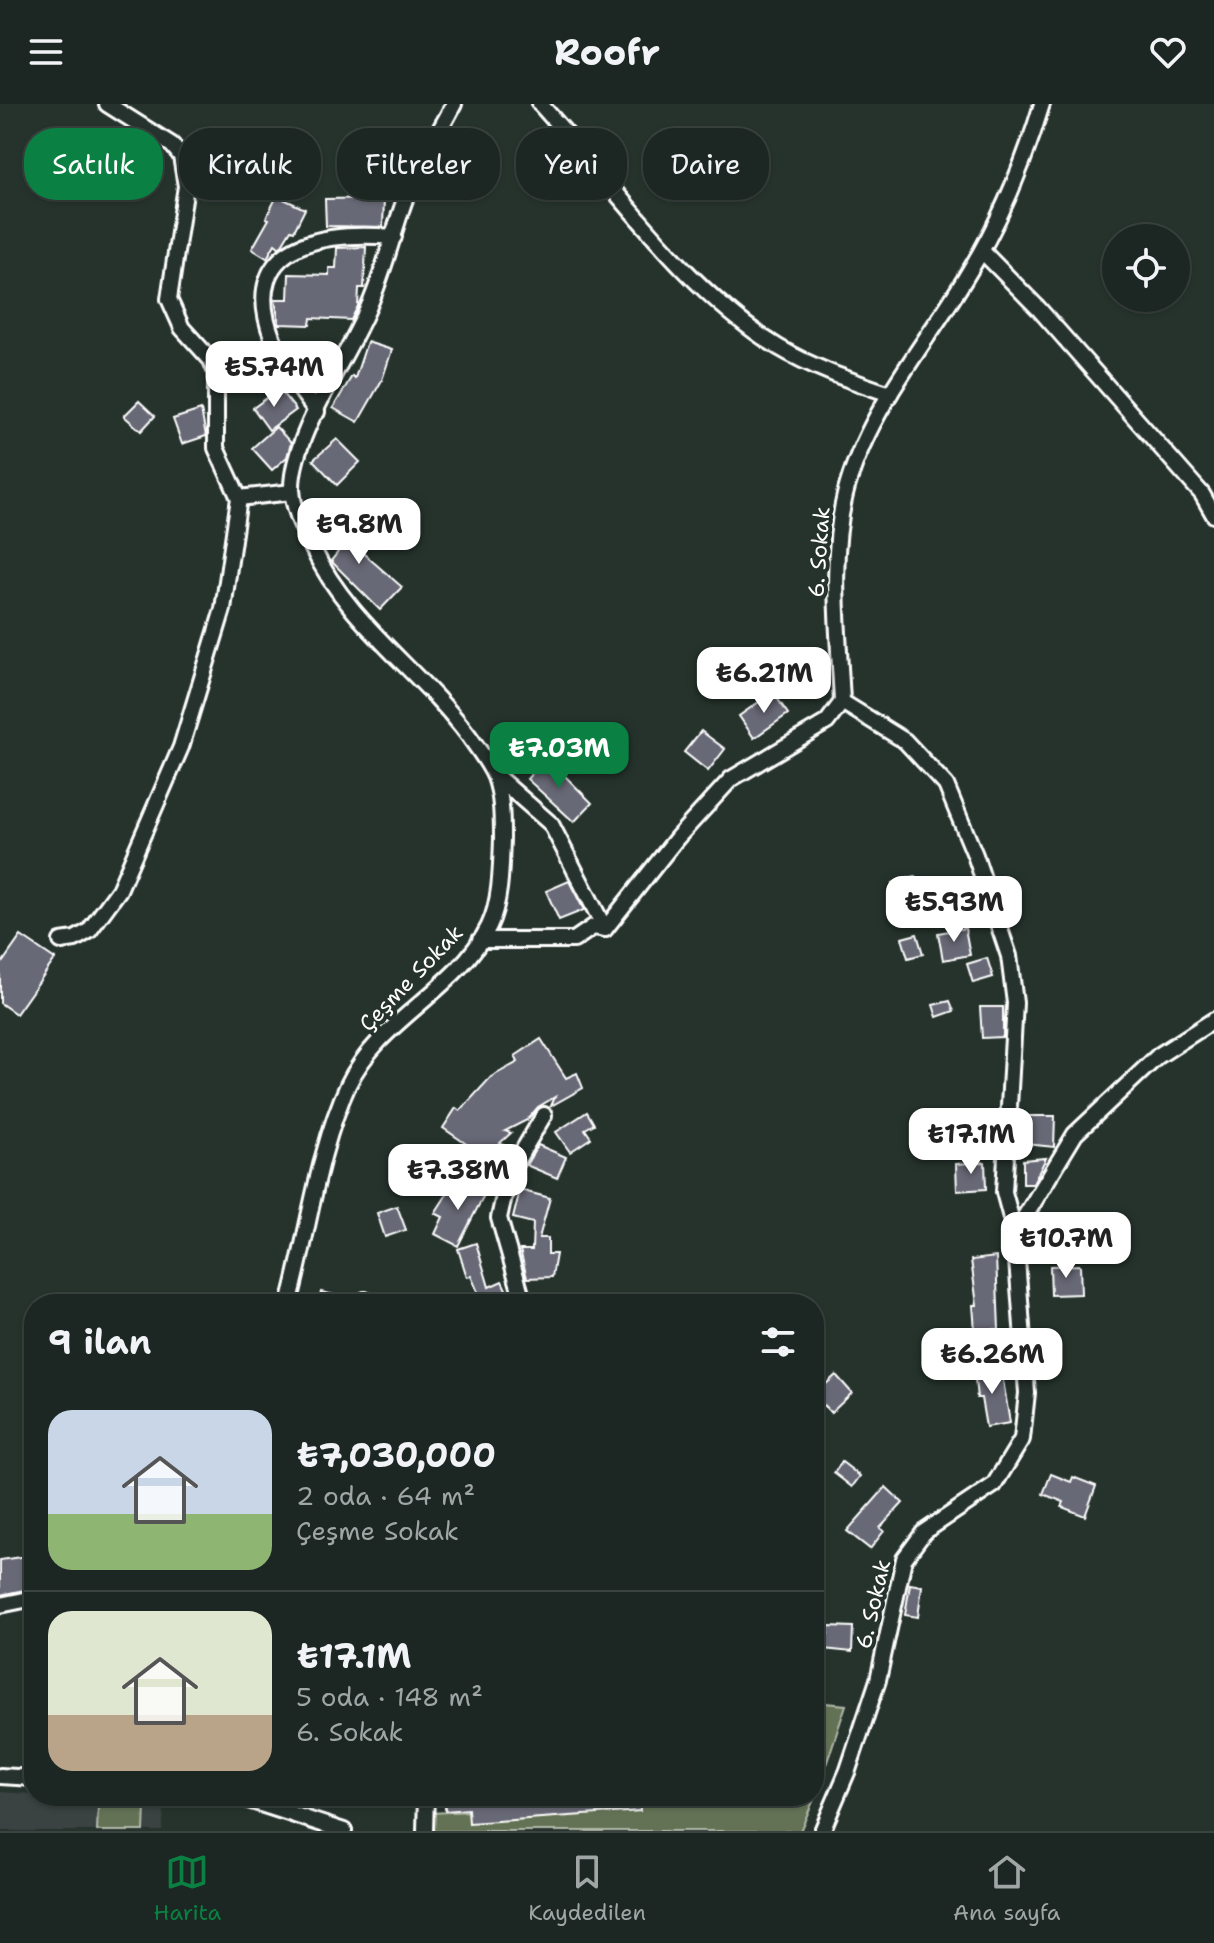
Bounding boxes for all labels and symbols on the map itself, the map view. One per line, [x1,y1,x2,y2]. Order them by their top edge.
pin: ₺5.74M [209,341,339,409]
pin: ₺9.8M [303,498,415,566]
street label: 6. Sokak [801,506,837,598]
pin: ₺6.21M [699,647,829,715]
pin: ₺7.03M [494,722,624,790]
pin: ₺5.93M [889,876,1019,944]
street label: Çeşme Sokak [353,918,469,1038]
pin: ₺17.1M [906,1108,1036,1176]
pin: ₺7.38M [393,1144,523,1212]
pin: ₺10.7M [1001,1212,1131,1280]
pin: ₺6.26M [927,1328,1057,1396]
street label: 6. Sokak [849,1556,897,1652]

